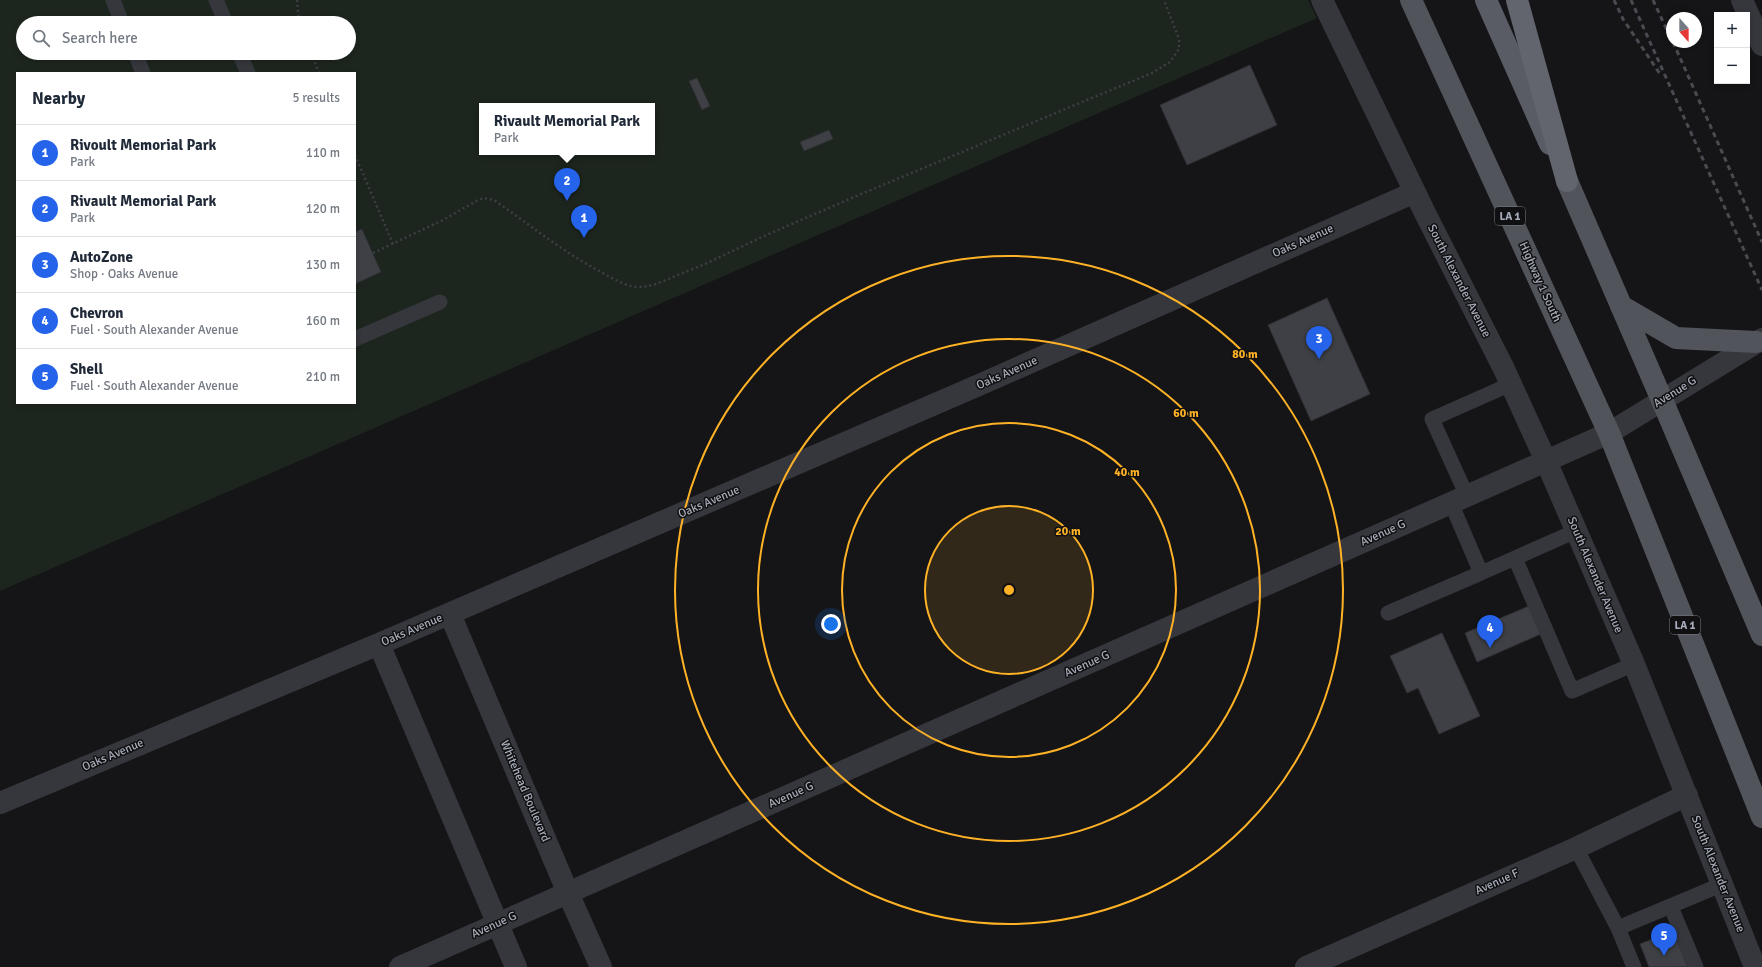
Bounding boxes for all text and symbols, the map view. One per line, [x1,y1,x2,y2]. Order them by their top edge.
north arrow [1666,12,1702,48]
map controls [1714,12,1750,84]
button: + [1714,12,1750,48]
search box [16,16,356,60]
icon: search [30,27,52,49]
text: Search here [62,29,138,47]
button: − [1714,48,1750,84]
text: Nearby [32,88,85,109]
text: 5 results [292,90,340,106]
popup [479,103,655,155]
text: Rivault Memorial Park [494,112,640,130]
text: Park [494,130,519,146]
text: Rivoult Memorial Park [70,136,216,154]
text: 1 [41,145,49,161]
text: 110 m [306,145,340,161]
text: Park [70,154,95,170]
pin: 2 [554,168,580,201]
text: Rivault Memorial Park [70,192,216,210]
text: 2 [41,201,49,217]
text: 120 m [306,201,340,217]
pin: 1 [571,205,597,238]
road number: LA 1 [1495,207,1525,225]
text: Park [70,210,95,226]
street label: Oaks Avenue [1270,221,1336,261]
street label: South Alexander Avenue [1424,222,1494,340]
street label: Highway 1 South [1516,240,1564,324]
text: AutoZone [70,248,133,266]
text: 3 [41,257,49,273]
text: 130 m [306,257,340,273]
text: Shop · Oaks Avenue [70,266,178,282]
text: Chevron [70,304,124,322]
text: 4 [41,313,49,329]
text: 160 m [306,313,340,329]
text: Fuel · South Alexander Avenue [70,322,238,338]
pin: 3 [1306,326,1332,359]
text: 80 m [1232,347,1258,362]
street label: Oaks Avenue [974,353,1040,393]
text: Shell [70,360,103,378]
text: 5 [41,369,49,385]
text: 210 m [306,369,340,385]
street label: Avenue G [1651,373,1699,411]
text: Fuel · South Alexander Avenue [70,378,238,394]
text: 60 m [1173,406,1199,421]
text: 40 m [1114,465,1140,480]
street label: Oaks Avenue [676,482,742,522]
street label: South Alexander Avenue [1564,515,1626,635]
street label: Avenue G [1358,516,1408,550]
text: 20 m [1055,524,1081,539]
centre of rings [1002,583,1016,597]
street label: Oaks Avenue [379,610,445,650]
your location [821,614,841,634]
pin: 4 [1477,615,1503,648]
road number: LA 1 [1670,616,1700,634]
street label: Avenue G [1062,647,1112,681]
street label: Oaks Avenue [80,735,146,775]
street label: Whitehead Boulevard [497,738,553,844]
street label: Avenue G [766,778,816,812]
street label: South Alexander Avenue [1688,813,1748,935]
street label: Avenue F [1473,866,1521,898]
street label: Avenue G [469,908,519,942]
pin: 5 [1651,923,1677,956]

